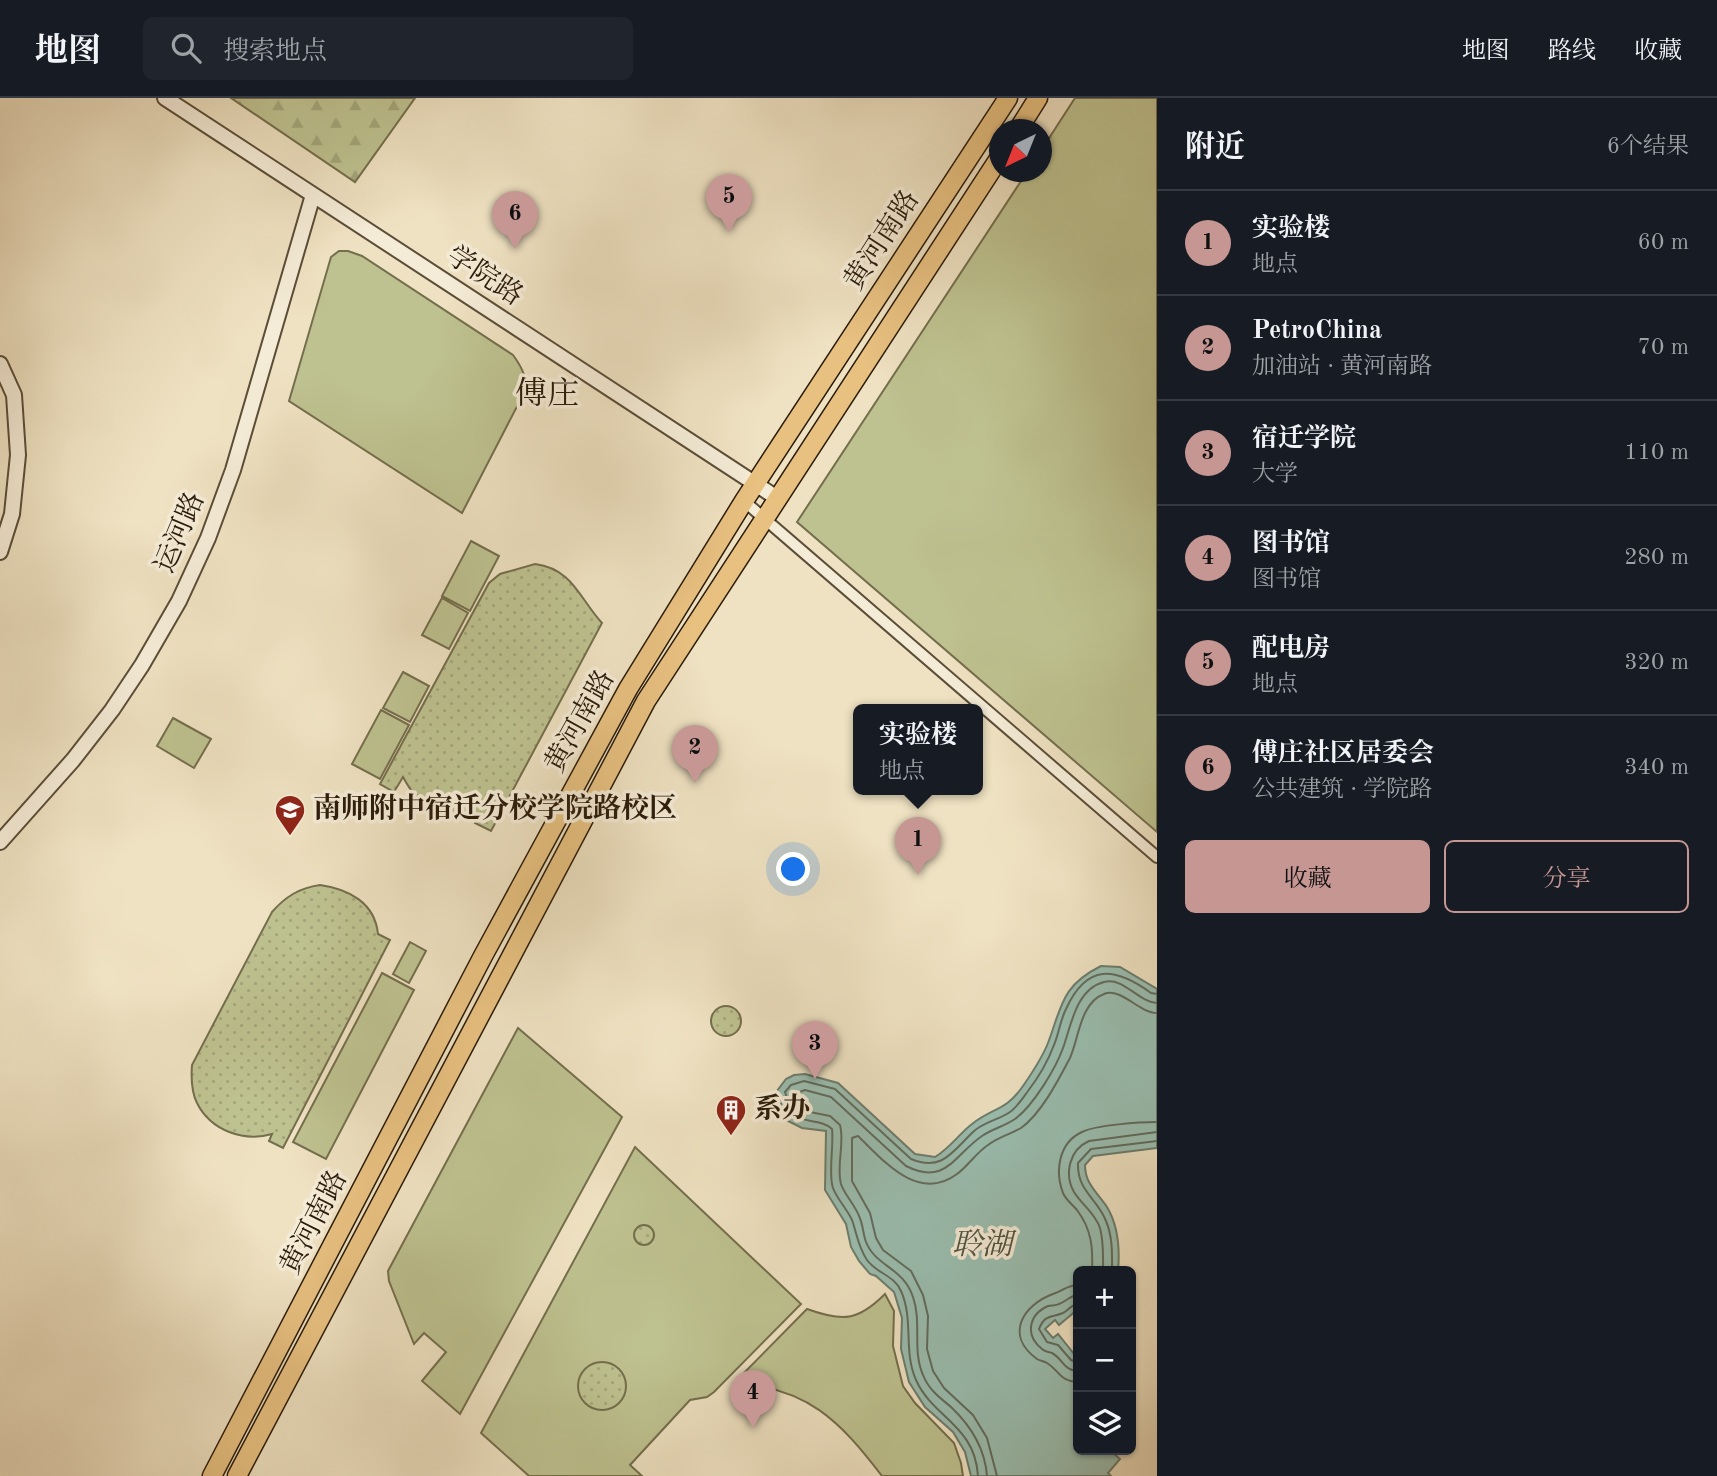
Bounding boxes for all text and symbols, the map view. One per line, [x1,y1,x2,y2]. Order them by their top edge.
search box [143,17,633,80]
icon: search [167,29,205,67]
text: 地图 [35,36,101,69]
text: 搜索地点 [223,39,327,65]
text: 地图 [1462,40,1510,64]
text: 路线 [1548,40,1596,64]
text: 收藏 [1634,40,1682,64]
north arrow [989,119,1052,182]
text: 附近 [1185,133,1245,163]
text: 6个结果 [1607,135,1689,158]
pin: 5 [706,174,752,232]
street label: 黄河南路 [838,185,925,296]
pin: 6 [492,191,538,249]
text: 实验楼 [1252,216,1330,242]
text: 1 [1201,231,1215,254]
text: 60 m [1638,231,1689,254]
street label: 学院路 [441,240,528,312]
text: 地点 [1252,253,1298,276]
text: PetroChina [1252,318,1382,344]
text: 2 [1201,336,1215,359]
text: 70 m [1638,336,1689,359]
text: 加油站 · 黄河南路 [1252,355,1432,378]
district label: 傅庄 [515,376,579,412]
text: 宿迁学院 [1252,426,1356,452]
text: 3 [1201,441,1215,464]
text: 110 m [1624,441,1689,464]
text: 大学 [1252,463,1298,486]
street label: 运河路 [149,488,210,577]
text: 图书馆 [1252,531,1330,557]
text: 4 [1201,546,1215,569]
text: 280 m [1624,546,1689,569]
text: 图书馆 [1252,568,1321,591]
text: 配电房 [1252,636,1330,662]
text: 5 [1201,651,1215,674]
text: 320 m [1624,651,1689,674]
street label: 黄河南路 [539,665,620,778]
text: 地点 [1252,673,1298,696]
popup [853,704,983,795]
text: 实验楼 [879,723,957,749]
pin: 2 [672,725,718,783]
text: 傅庄社区居委会 [1252,741,1434,767]
text: 6 [1201,756,1215,779]
text: 340 m [1624,756,1689,779]
text: 地点 [879,760,925,783]
text: 公共建筑 · 学院路 [1252,778,1432,801]
place label: 南师附中宿迁分校学院路校区 [313,792,677,824]
school or university icon: 南师附中宿迁分校学院路校区 [273,793,307,837]
pin: 1 [895,817,941,875]
button: 收藏 [1185,840,1430,913]
button: 分享 [1444,840,1689,913]
your location [776,852,810,886]
pin: 3 [792,1021,838,1079]
building icon: 系办 [714,1093,748,1137]
place label: 系办 [754,1093,810,1124]
street label: 黄河南路 [274,1165,353,1279]
water label: 聆湖 [952,1228,1017,1261]
map controls [1073,1266,1136,1455]
button: + [1073,1266,1136,1329]
button: − [1073,1329,1136,1392]
pin: 4 [730,1370,776,1428]
button: layers [1073,1392,1136,1455]

